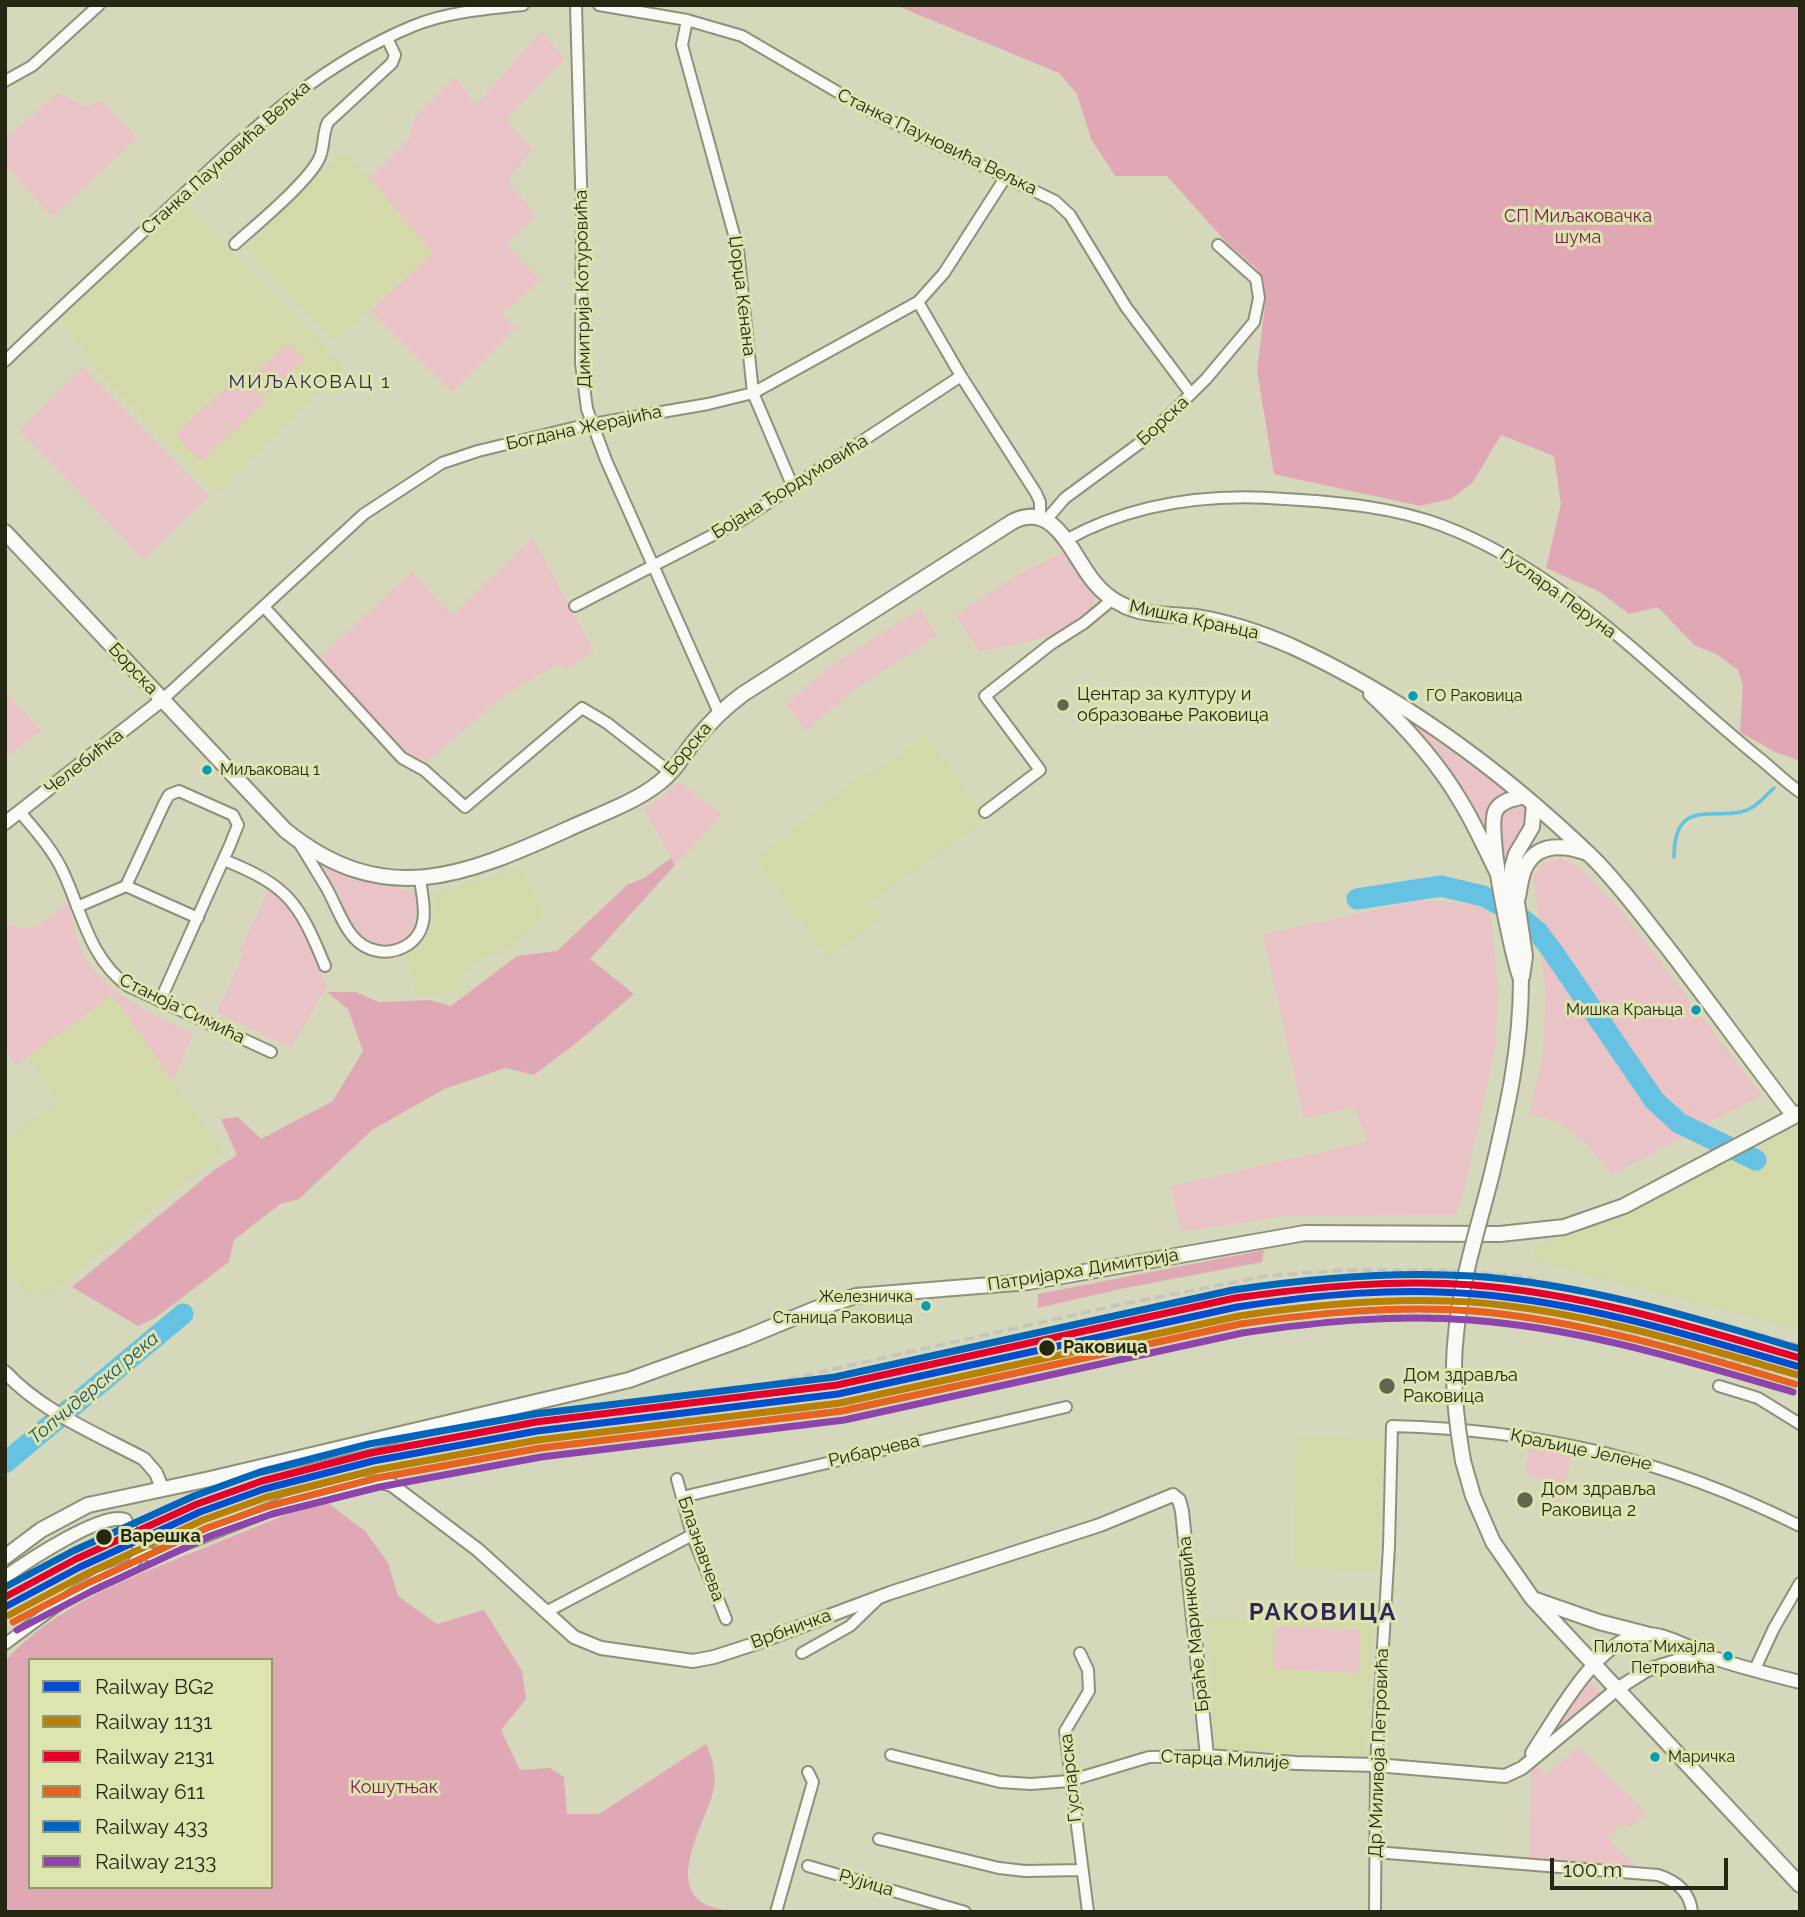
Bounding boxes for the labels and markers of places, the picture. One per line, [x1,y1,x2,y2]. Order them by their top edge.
place label: Центар за културу и образовање Раковица [1077,684,1269,726]
place label: ГО Раковица [1426,686,1522,706]
marker: ГО Раковица [1406,689,1420,703]
marker: Центар за културу и образовање Раковица [1055,697,1071,713]
place label: Миљаковац 1 [220,760,320,780]
marker: Миљаковац 1 [200,763,214,777]
place label: Мишка Крањца [1566,1000,1683,1020]
marker: Мишка Крањца [1689,1003,1703,1017]
place label: Железничка Станица Раковица [773,1287,913,1325]
marker: Железничка Станица Раковица [919,1299,933,1313]
place label: Раковица [1063,1337,1148,1359]
marker: Раковица [1037,1338,1057,1358]
place label: Дом здравља Раковица [1403,1365,1518,1408]
marker: Дом здравља Раковица [1377,1376,1397,1396]
place label: Дом здравља Раковица 2 [1541,1479,1656,1522]
marker: Дом здравља Раковица 2 [1515,1490,1535,1510]
place label: Варешка [120,1526,201,1548]
marker: Варешка [94,1527,114,1547]
place label: Пилота Михајла Петровића [1593,1637,1715,1675]
marker: Пилота Михајла Петровића [1721,1649,1735,1663]
place label: Маричка [1668,1747,1735,1767]
marker: Маричка [1648,1750,1662,1764]

